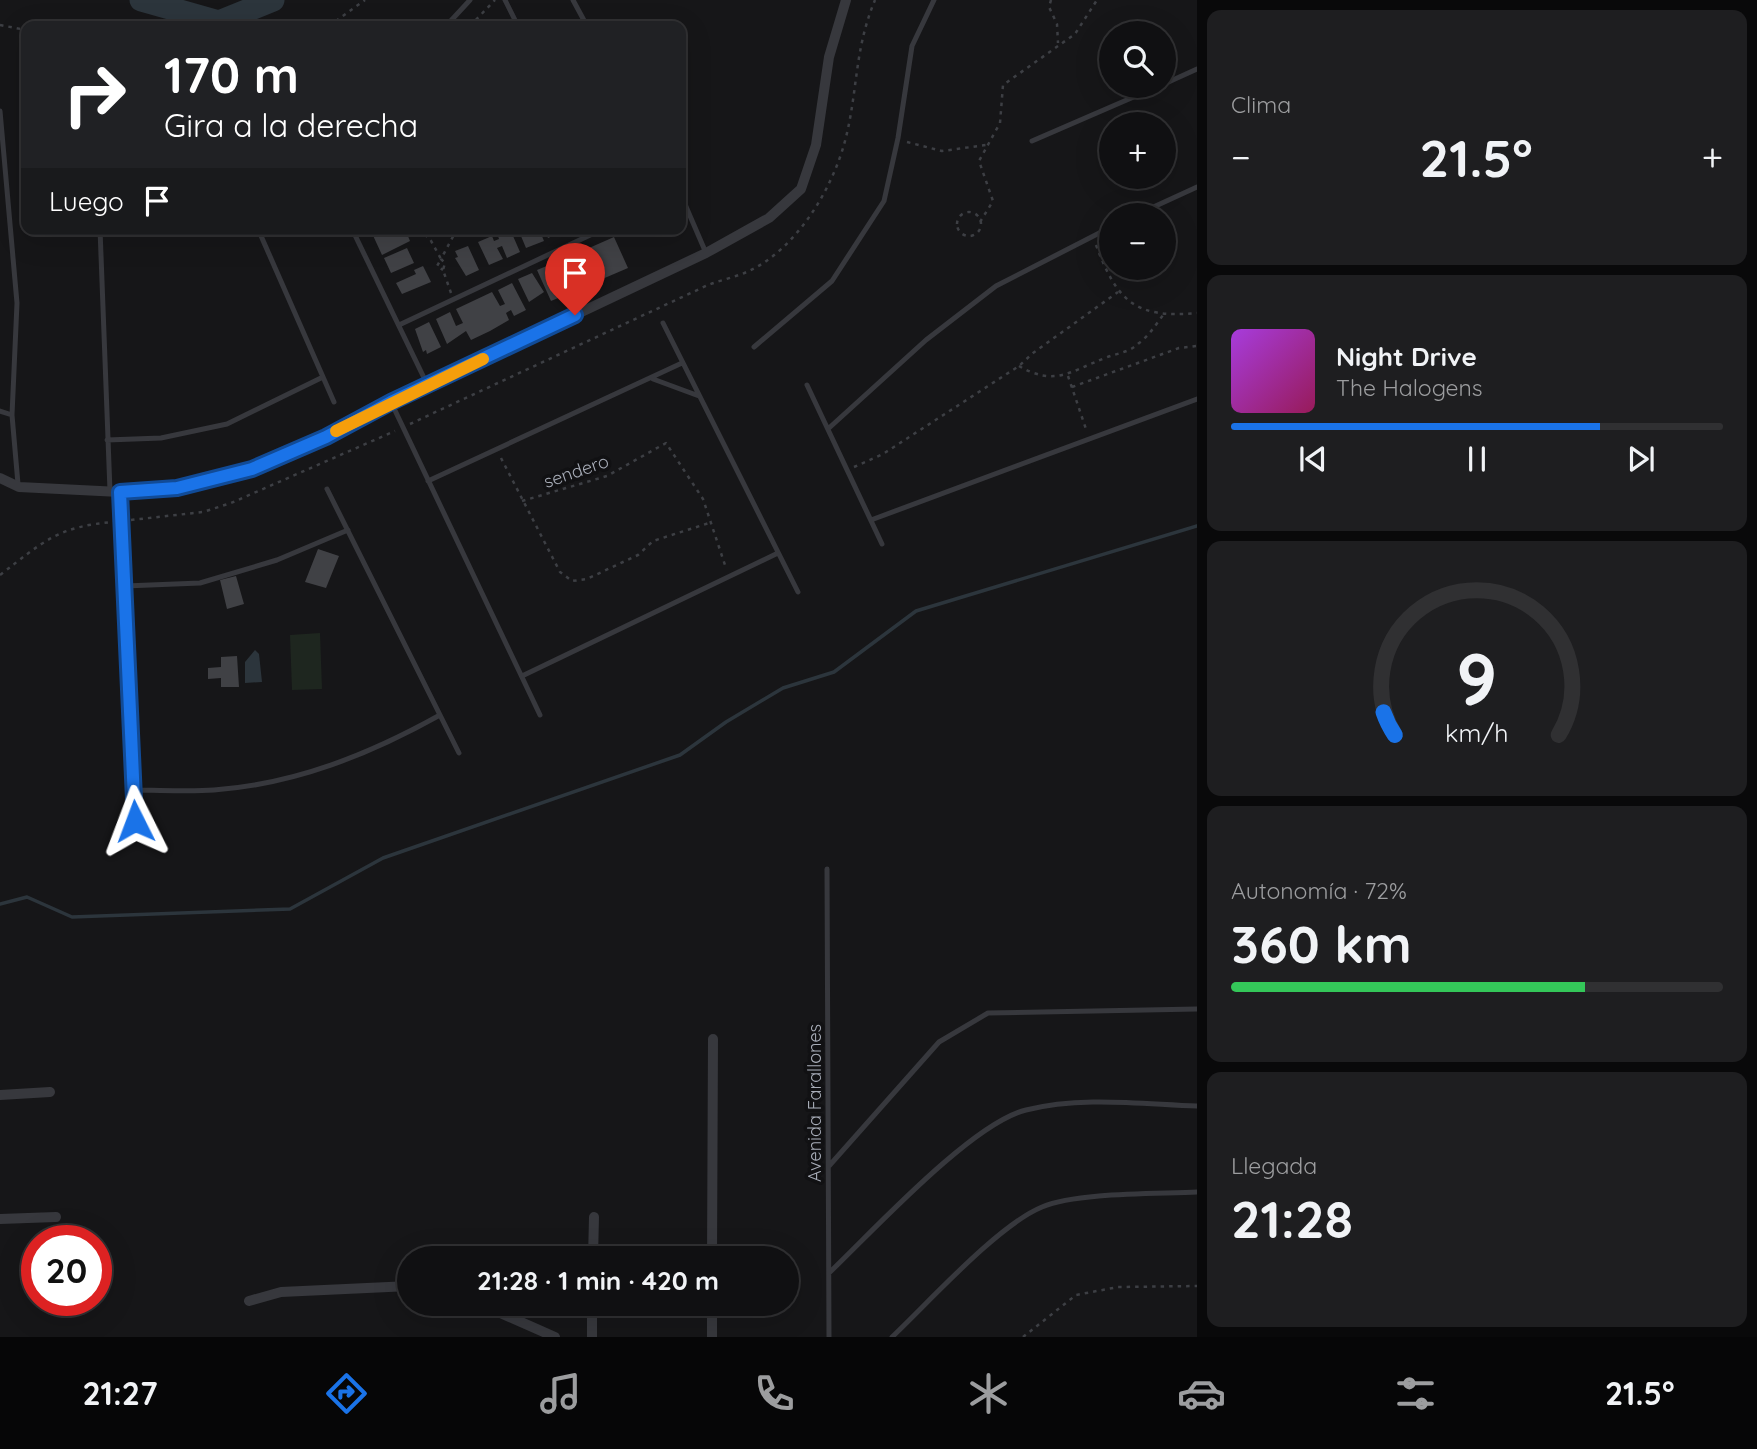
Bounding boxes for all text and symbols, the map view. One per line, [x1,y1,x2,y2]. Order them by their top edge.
map controls [1099,21,1176,280]
button: search [1099,21,1176,98]
text: 170 m [164,44,299,105]
icon: right [49,49,140,140]
text: Clima [1231,90,1291,119]
text: Gira a la derecha [164,105,418,145]
button: + [1099,112,1176,189]
text: 21.5° [1420,125,1533,190]
text: − [1231,133,1251,181]
text: + [1702,133,1723,181]
icon: arrive [138,182,176,220]
text: Luego [49,185,124,218]
button: − [1099,203,1176,280]
pin [545,243,605,315]
icon: arrive [556,254,594,292]
text: Night Drive [1336,340,1477,373]
text: The Halogens [1336,373,1483,402]
icon: previous [1294,440,1332,478]
icon: pause [1458,440,1496,478]
icon: next [1622,440,1660,478]
street label: sendero [540,449,612,493]
text: 9 [1456,632,1498,723]
text: km/h [1445,716,1509,747]
position arrow [98,784,172,858]
text: Autonomía · 72% [1231,876,1407,905]
text: 360 km [1231,911,1412,976]
street label: Avenida Farallones [803,1024,826,1182]
text: Llegada [1231,1151,1317,1180]
text: 21:28 [1231,1186,1353,1251]
speed limit sign: 20 [21,1225,112,1316]
text: 21:28 · 1 min · 420 m [477,1264,719,1297]
icon: directions [322,1369,371,1418]
icon: music [536,1369,585,1418]
icon: phone [750,1369,799,1418]
icon: climate [964,1369,1013,1418]
icon: car [1177,1369,1226,1418]
icon: filters [1391,1369,1440,1418]
text: 21:27 [82,1373,158,1413]
text: 21.5° [1605,1373,1675,1413]

